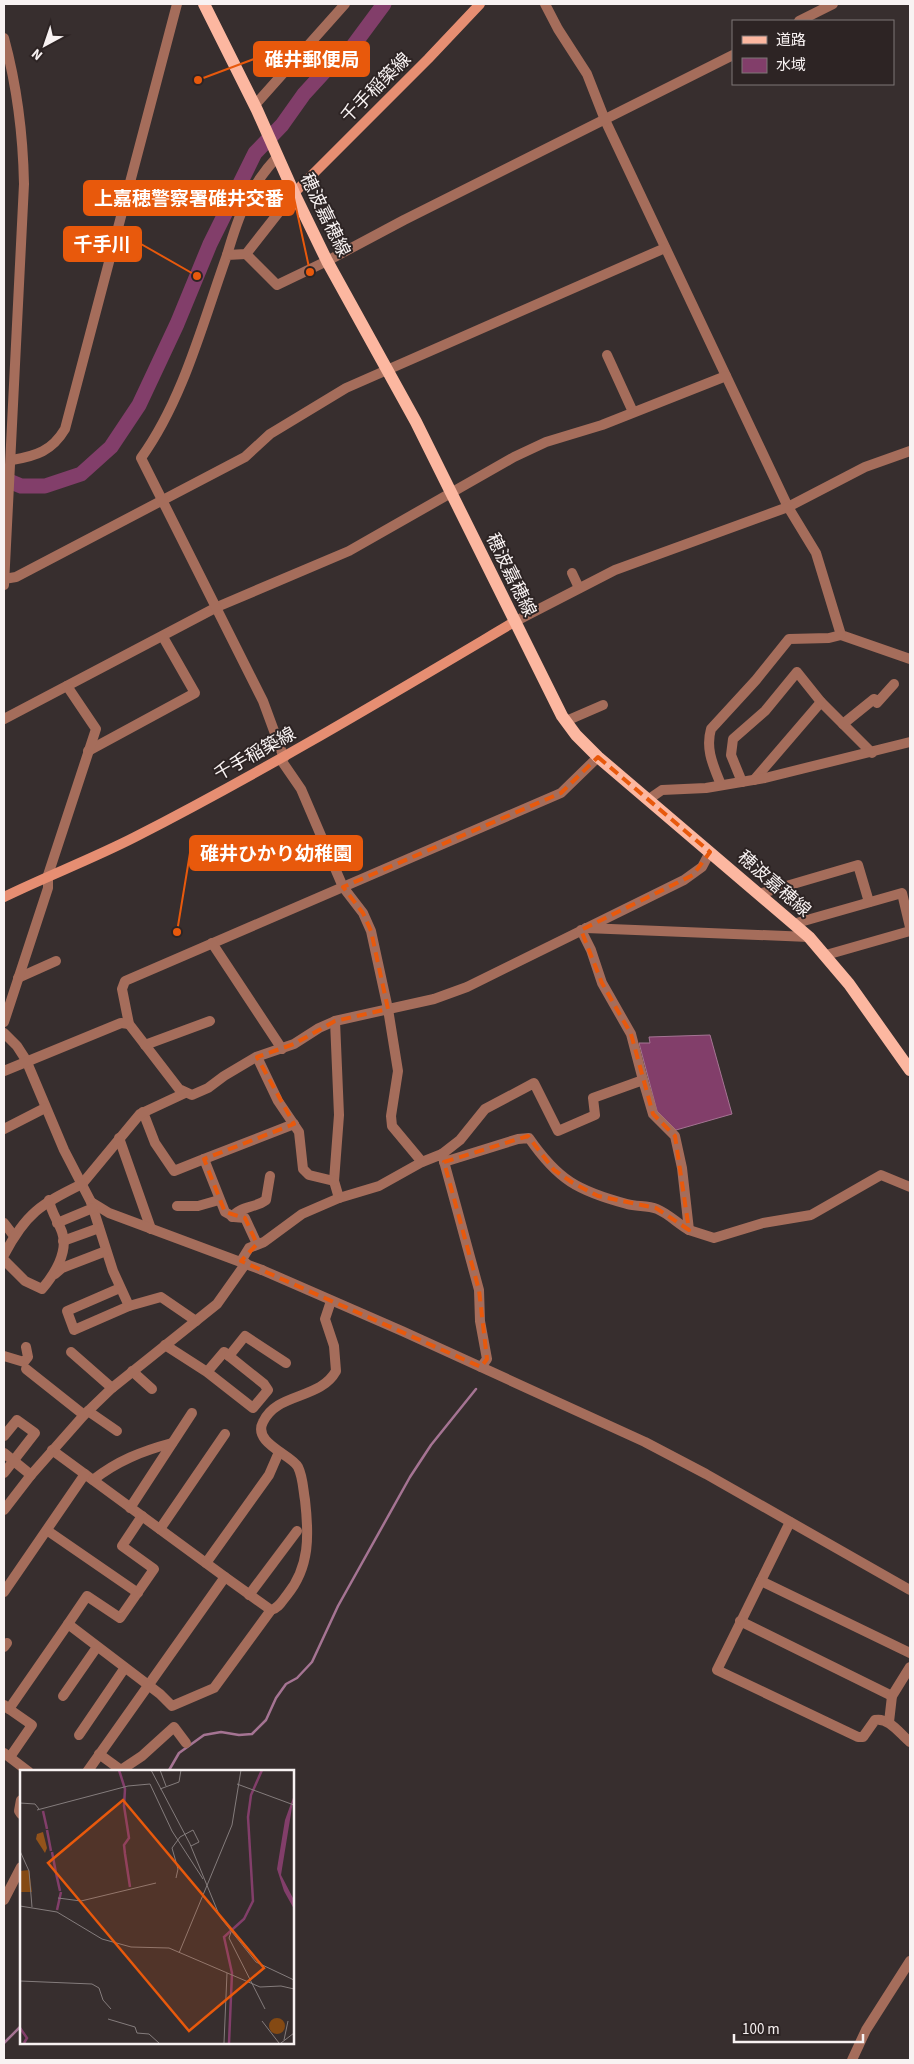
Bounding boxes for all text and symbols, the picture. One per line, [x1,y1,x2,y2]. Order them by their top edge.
north arrow [20,20,70,70]
legend [732,20,894,85]
text: 道路 [776,30,806,51]
callout: 碓井郵便局 [254,42,369,76]
text: N [27,44,47,65]
text: 碓井郵便局 [264,47,360,74]
street label: 千手稲築線 [335,47,417,129]
text: 水域 [776,55,806,76]
street label: 穂波嘉穂線 [294,169,356,261]
callout: 上嘉穂警察署碓井交番 [84,181,294,215]
text: 上嘉穂警察署碓井交番 [94,186,284,213]
callout: 千手川 [64,227,141,261]
text: 千手川 [73,232,131,259]
street label: 穂波嘉穂線 [480,529,542,621]
street label: 千手稲築線 [210,721,300,787]
callout: 碓井ひかり幼稚園 [190,836,362,870]
text: 碓井ひかり幼稚園 [200,841,352,868]
street label: 穂波嘉穂線 [732,845,816,923]
inset map [20,1770,294,2044]
scale bar [734,2012,863,2044]
text: 100 m [742,2019,780,2040]

